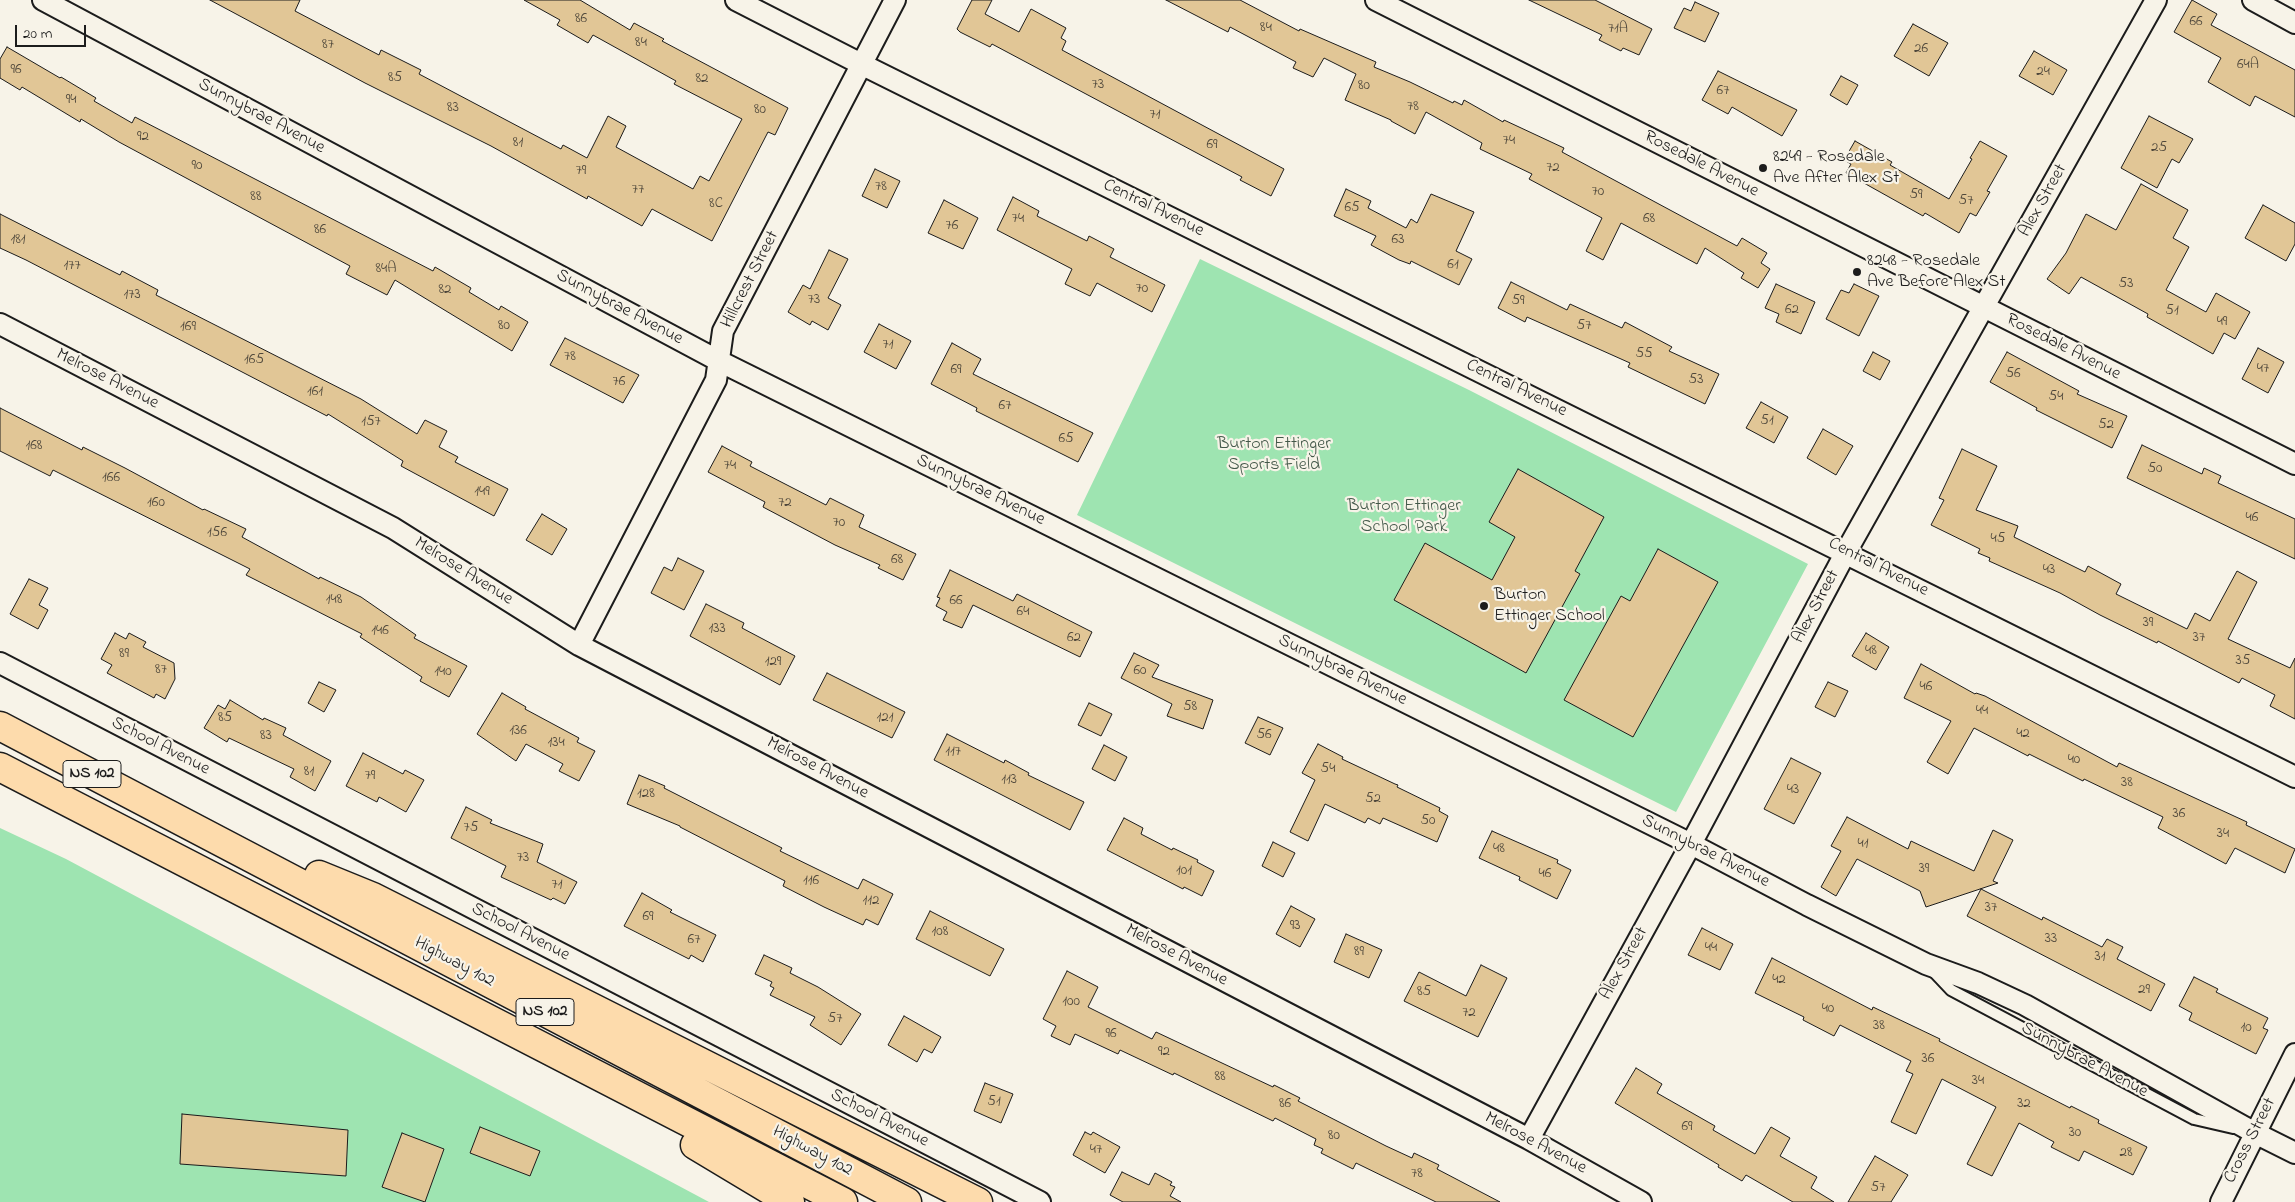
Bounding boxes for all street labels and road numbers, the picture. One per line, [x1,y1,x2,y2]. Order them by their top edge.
street label: Sunnybrae Avenue [194,74,328,160]
street label: Rosedale Avenue [1640,127,1762,203]
street label: Alex Street [2015,161,2073,241]
street label: Central Avenue [1099,175,1207,243]
street label: Hillcrest Street [717,228,785,332]
street label: Sunnybrae Avenue [552,265,686,351]
street label: Rosedale Avenue [2002,310,2124,386]
street label: Melrose Avenue [52,345,162,415]
street label: Central Avenue [1462,355,1570,423]
street label: Sunnybrae Avenue [912,450,1048,532]
street label: Melrose Avenue [410,533,516,611]
street label: Central Avenue [1824,534,1932,602]
street label: Alex Street [1789,567,1845,647]
street label: Sunnybrae Avenue [1274,630,1410,712]
street label: School Avenue [107,713,213,781]
street label: Melrose Avenue [762,733,872,805]
road number: NS 102 [63,761,121,788]
street label: Sunnybrae Avenue [1637,810,1773,894]
street label: School Avenue [467,899,573,967]
street label: Melrose Avenue [1121,920,1231,992]
street label: Alex Street [1596,924,1654,1004]
street label: Highway 102 [410,933,498,993]
road number: NS 102 [516,999,574,1026]
street label: Sunnybrae Avenue [2017,1018,2151,1104]
street label: School Avenue [826,1085,932,1153]
street label: Cross Street [2220,1095,2282,1187]
street label: Melrose Avenue [1480,1108,1590,1180]
street label: Highway 102 [768,1122,856,1182]

